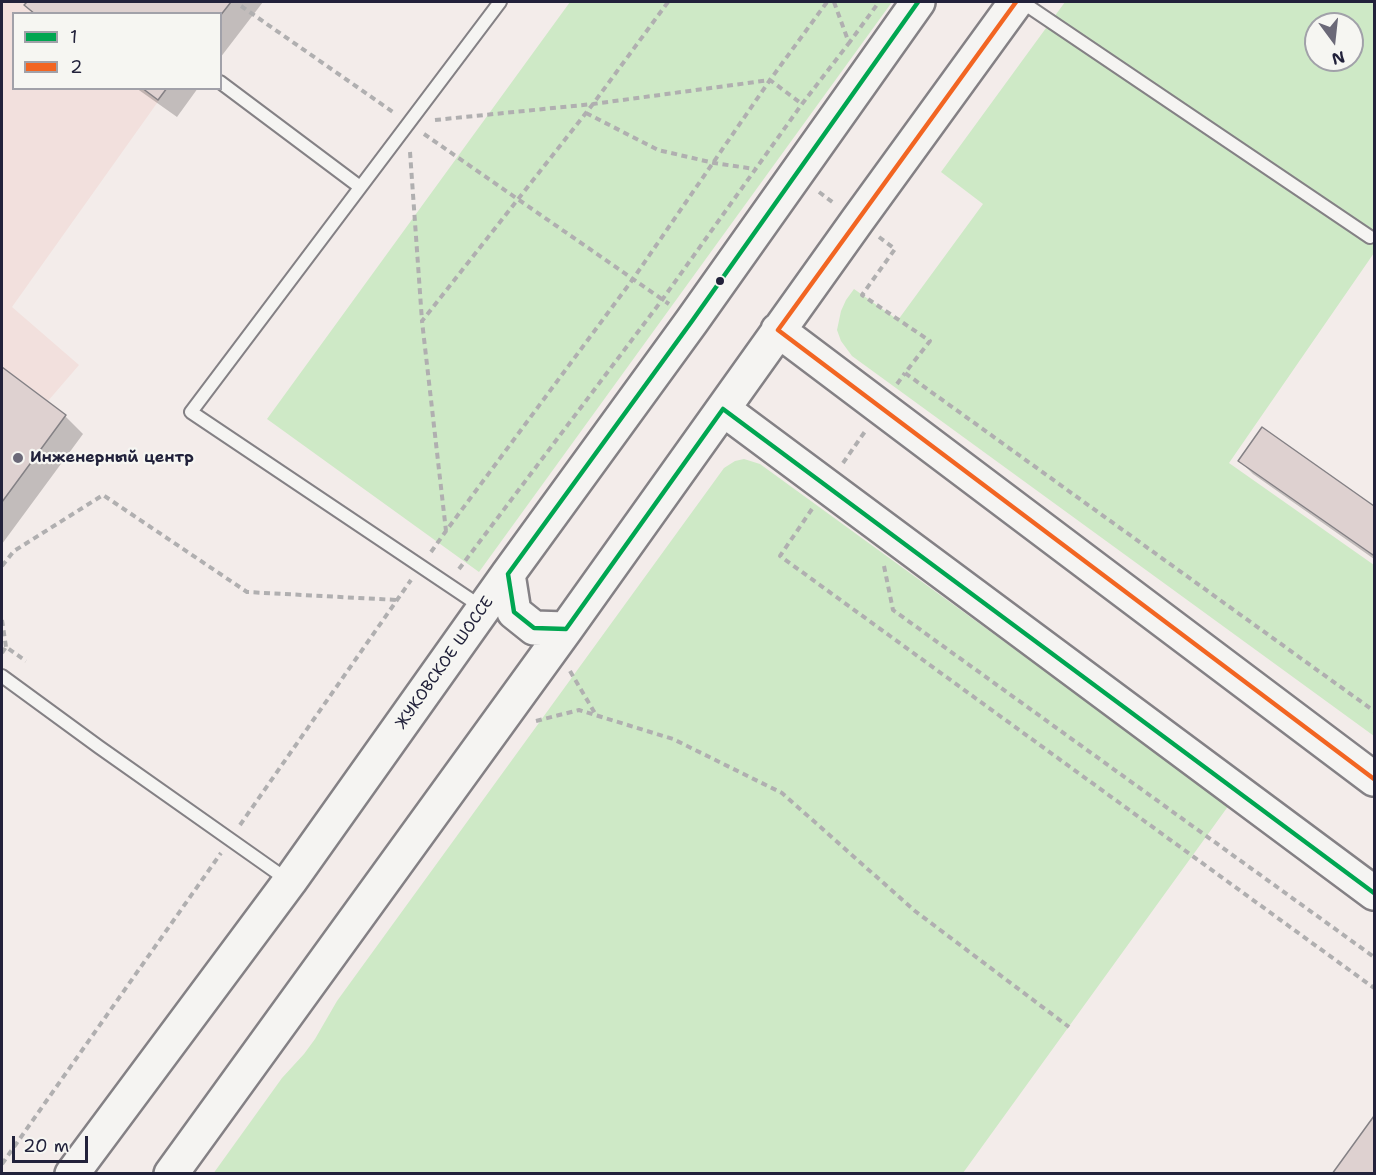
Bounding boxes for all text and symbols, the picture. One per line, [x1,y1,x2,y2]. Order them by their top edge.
legend [12,12,222,90]
north arrow [1304,12,1364,72]
text: 1 [70,25,78,49]
text: N [1329,46,1347,70]
text: 2 [70,55,83,79]
unlabelled marker [714,275,726,287]
place label: Инженерный центр [30,448,194,468]
marker: Инженерный центр [11,451,25,465]
street label: ЖУКОВСКОЕ ШОССЕ [392,593,498,733]
scale bar [15,1124,92,1162]
text: 20 m [23,1134,69,1158]

